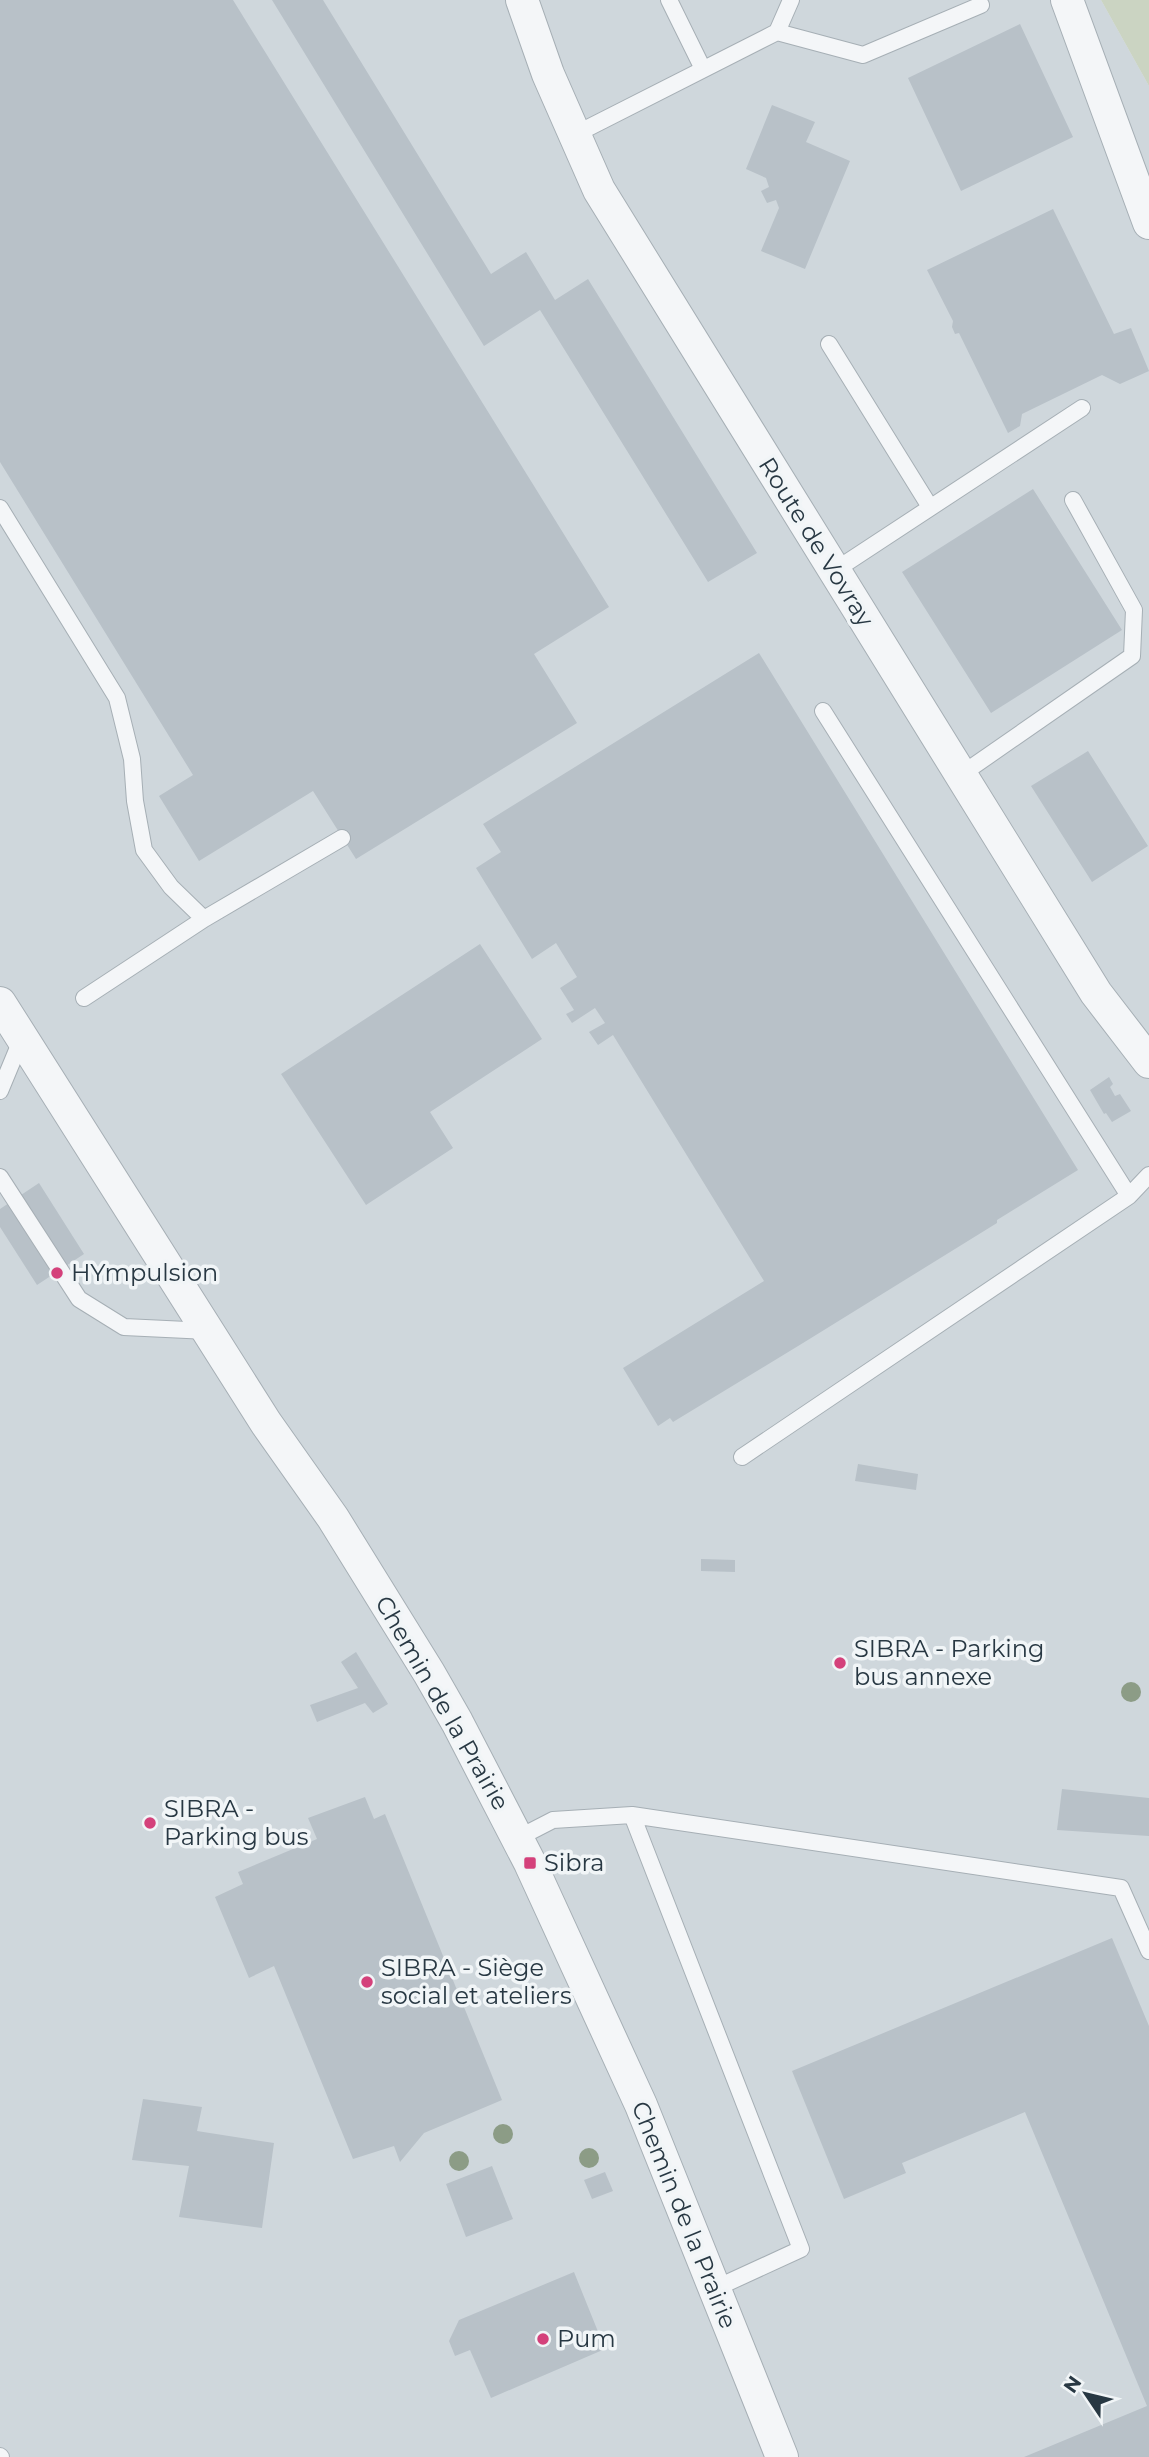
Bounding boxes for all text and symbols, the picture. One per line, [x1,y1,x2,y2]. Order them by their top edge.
street label: Route de Vovray [753,452,880,632]
place label: HYmpulsion [71,1258,218,1287]
marker: HYmpulsion [49,1265,65,1281]
street label: Chemin de la Prairie [369,1591,516,1815]
place label: SIBRA - Parking bus annexe [854,1634,1044,1691]
marker: SIBRA - Parking bus annexe [832,1655,848,1671]
place label: SIBRA - Parking bus [164,1794,308,1851]
marker: SIBRA - Parking bus [142,1815,158,1831]
place label: Sibra [544,1848,604,1877]
marker: Sibra [522,1855,538,1871]
place label: SIBRA - Siège social et ateliers [381,1953,572,2010]
marker: SIBRA - Siège social et ateliers [359,1974,375,1990]
street label: Chemin de la Prairie [626,2097,743,2333]
place label: Pum [557,2324,616,2353]
marker: Pum [535,2331,551,2347]
north arrow [1051,2359,1121,2429]
text: N [1059,2372,1086,2397]

